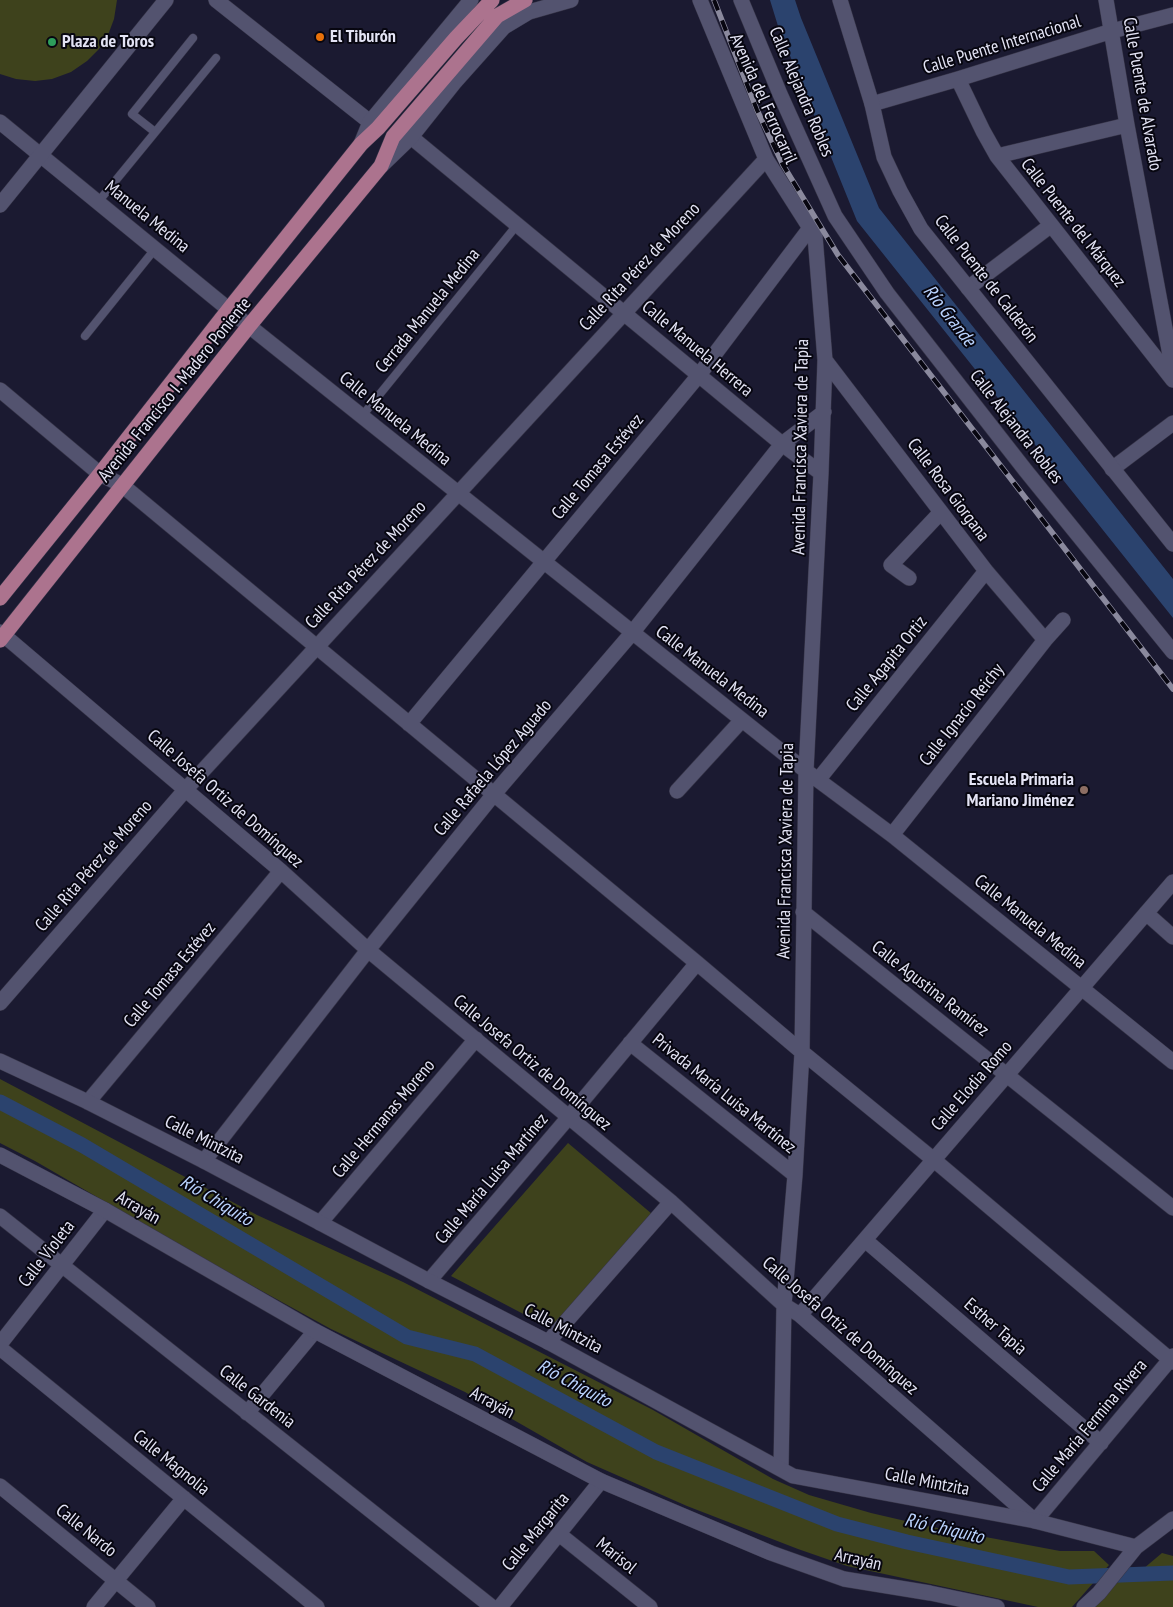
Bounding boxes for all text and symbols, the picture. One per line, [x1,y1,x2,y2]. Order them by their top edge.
street label: Calle Puente Internacional [921,11,1083,79]
street label: Calle Puente de Alvarado [1118,16,1166,172]
street label: Calle Alejandra Robles [764,24,838,160]
place label: El Tiburón [330,26,396,48]
place label: Plaza de Toros [62,31,154,53]
marker: El Tiburón [314,31,326,43]
street label: Avenida del Ferrocarril [725,31,801,167]
marker: Plaza de Toros [46,36,58,48]
street label: Calle Puente del Márquez [1016,154,1130,292]
street label: Manuela Medina [100,176,194,258]
street label: Calle Rita Pérez de Moreno [575,198,705,336]
street label: Calle Puente de Calderón [929,211,1043,347]
street label: Cerrada Manuela Medina [371,244,485,378]
water label: Río Grande [918,281,980,351]
street label: Avenida Francisco I. Madero Poniente [94,293,256,487]
street label: Calle Manuela Herrera [637,296,757,402]
street label: Avenida Francisca Xaviera de Tapia [788,339,814,555]
street label: Calle Alejandra Robles [965,366,1067,488]
street label: Calle Manuela Medina [335,367,455,471]
street label: Calle Tomasa Estévez [548,410,648,524]
street label: Calle Rosa Giorgana [902,434,994,546]
street label: Calle Rita Pérez de Moreno [301,496,431,634]
street label: Calle Agapita Ortiz [842,612,932,716]
street label: Calle Manuela Medina [651,621,773,723]
street label: Calle Ignacio Reichy [915,659,1009,771]
street label: Calle Rafaela López Aguado [430,695,556,841]
street label: Calle Josefa Ortiz de Domínguez [143,725,307,873]
street label: Avenida Francisca Xaviera de Tapia [773,743,799,959]
place label: Escuela Primaria Mariano Jiménez [967,769,1074,812]
marker: Escuela Primaria Mariano Jiménez [1078,784,1090,796]
street label: Calle Rita Pérez de Moreno [31,796,157,936]
street label: Calle Manuela Medina [970,870,1090,974]
street label: Calle Tomasa Estévez [120,918,220,1032]
street label: Calle Agustina Ramírez [867,937,993,1041]
street label: Calle Josefa Ortiz de Domínguez [449,991,615,1135]
street label: Privada María Luisa Martínez [648,1029,800,1159]
street label: Calle Elodia Romo [927,1036,1017,1136]
street label: Calle Hermanas Moreno [328,1055,440,1183]
street label: Calle María Luisa Martínez [431,1109,553,1249]
street label: Calle Mintzita [161,1111,247,1169]
water label: Rió Chiquito [176,1170,256,1232]
street label: Arrayán [112,1187,164,1229]
street label: Calle Violeta [14,1216,80,1292]
street label: Calle Josefa Ortiz de Domínguez [758,1252,922,1400]
street label: Esther Tapia [959,1294,1031,1360]
street label: Calle Mintzita [520,1299,606,1359]
water label: Rió Chiquito [533,1355,615,1413]
street label: Calle María Fermina Rivera [1028,1355,1152,1497]
street label: Calle Gardenia [215,1361,299,1433]
street label: Arrayán [466,1382,518,1424]
street label: Calle Magnolia [128,1426,214,1500]
street label: Calle Mintzita [883,1463,971,1501]
street label: Calle Margarita [498,1489,574,1575]
street label: Calle Nardo [51,1500,121,1562]
water label: Rió Chiquito [902,1509,986,1549]
street label: Marisol [592,1533,640,1579]
street label: Arrayán [832,1544,884,1576]

